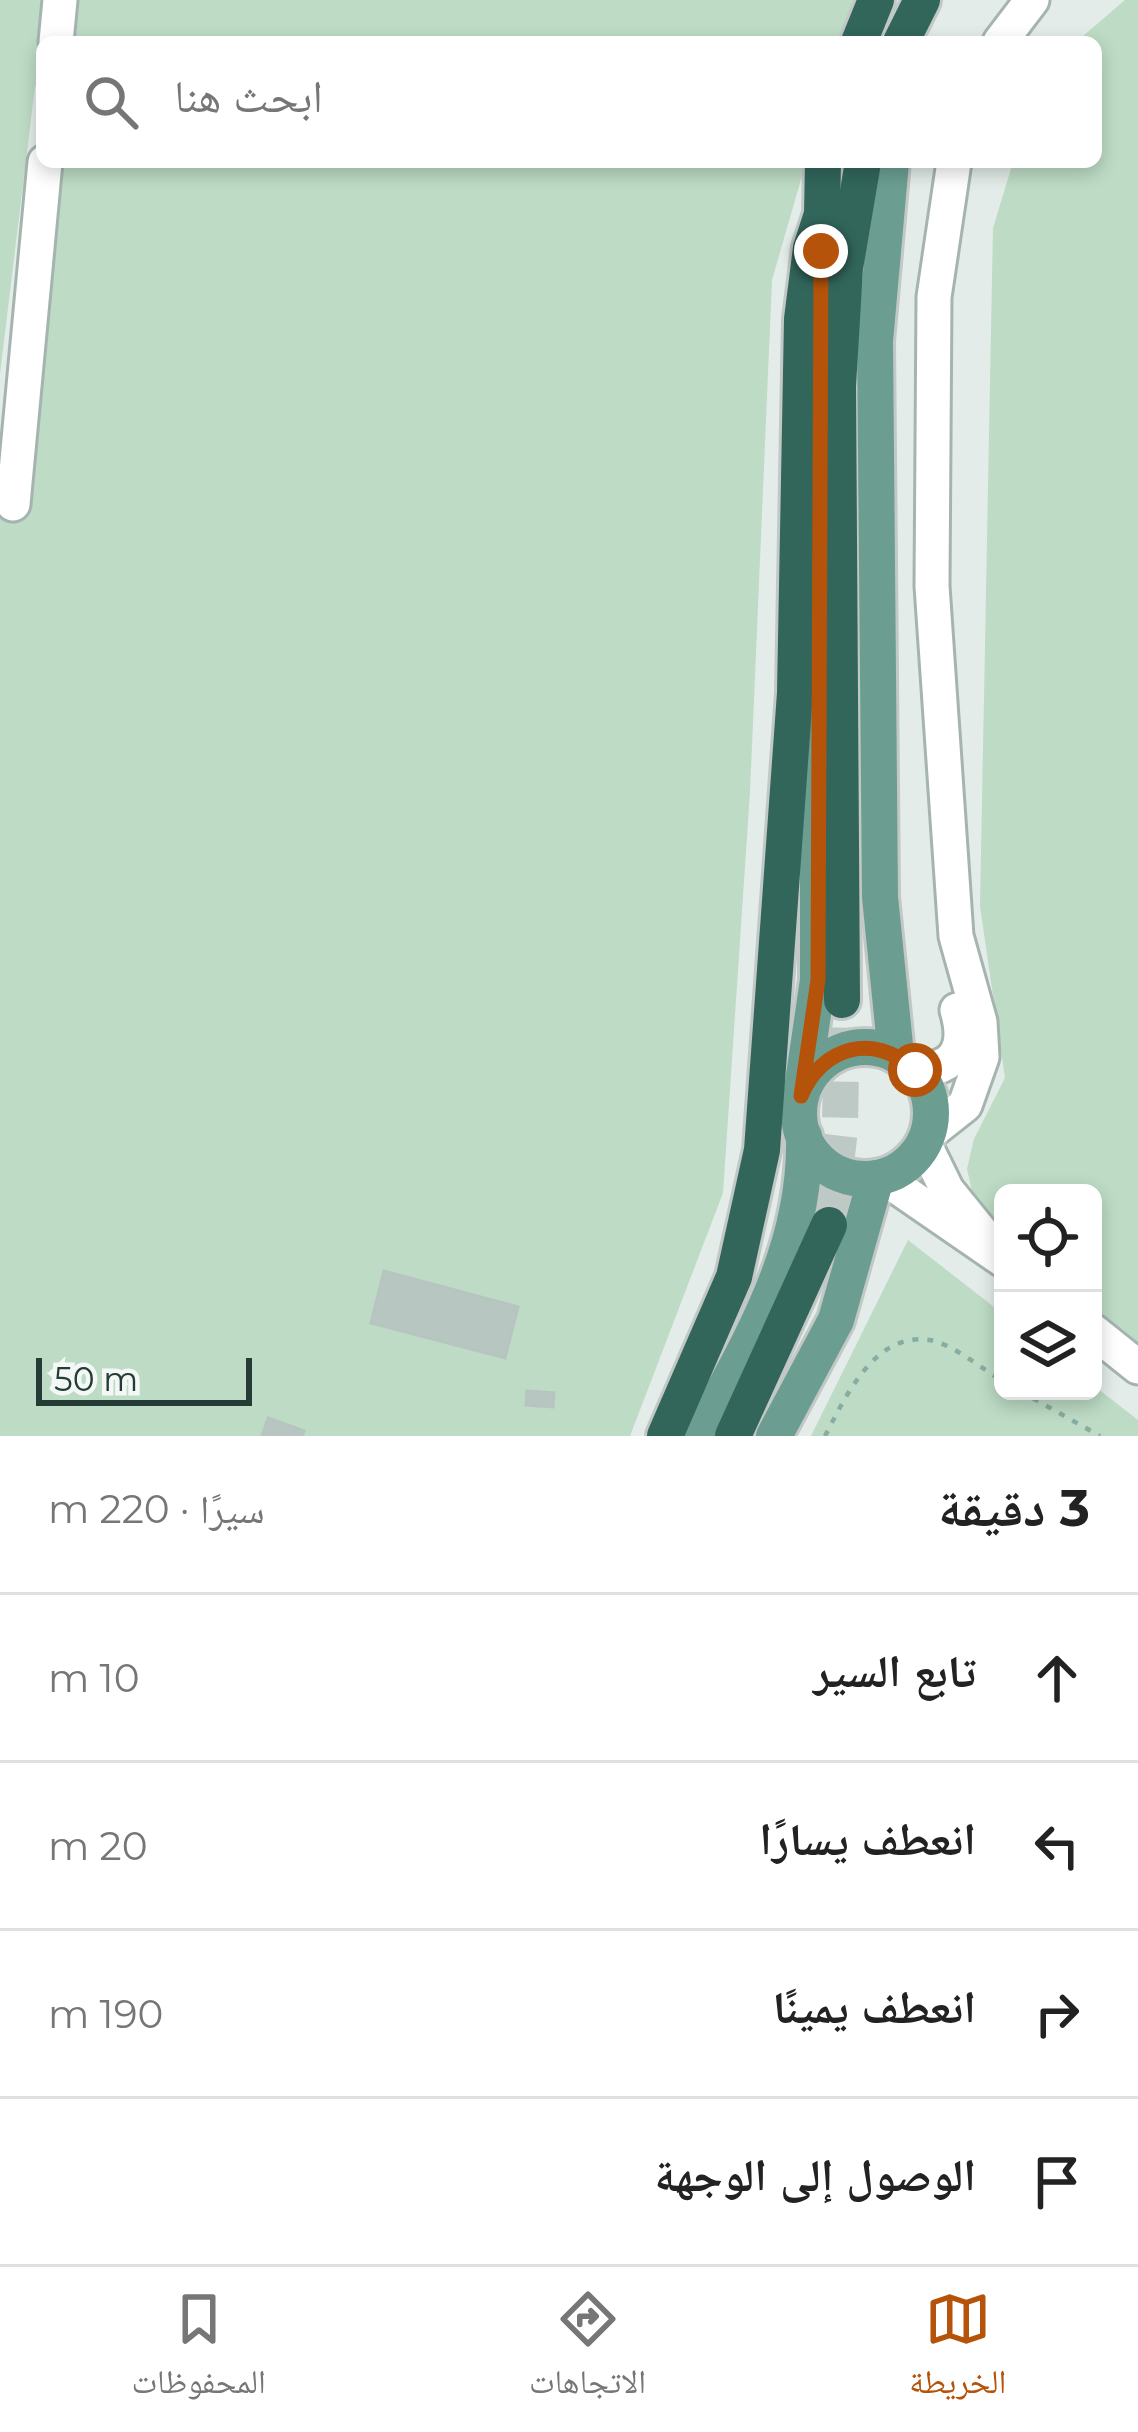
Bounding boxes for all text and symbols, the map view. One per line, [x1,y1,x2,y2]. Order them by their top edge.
search box [36,36,1102,168]
text: ابحث هنا [174,68,323,123]
icon: search [78,69,144,135]
route end [794,224,848,278]
route start [888,1043,942,1097]
map controls [994,1184,1102,1400]
button: locate [994,1184,1102,1292]
button: layers [994,1292,1102,1400]
scale bar [36,1352,252,1405]
text: 50 m [54,1359,138,1399]
text: 3 دقيقة [938,1477,1090,1539]
text: سيرًا · 220 m [48,1485,265,1533]
text: تابع السير [813,1643,976,1698]
icon: ahead [1024,1645,1090,1711]
text: 10 m [48,1654,140,1702]
text: انعطف يسارًا [759,1811,976,1866]
icon: left [1024,1813,1090,1879]
text: 20 m [48,1822,148,1870]
text: انعطف يمينًا [772,1979,976,2034]
icon: right [1024,1981,1090,2047]
text: 190 m [48,1990,163,2038]
text: الوصول إلى الوجهة [655,2147,976,2202]
icon: arrive [1024,2149,1090,2215]
tab: المحفوظات [132,2286,266,2414]
tab: الاتجاهات [529,2286,646,2414]
tab: الخريطة [909,2286,1006,2414]

